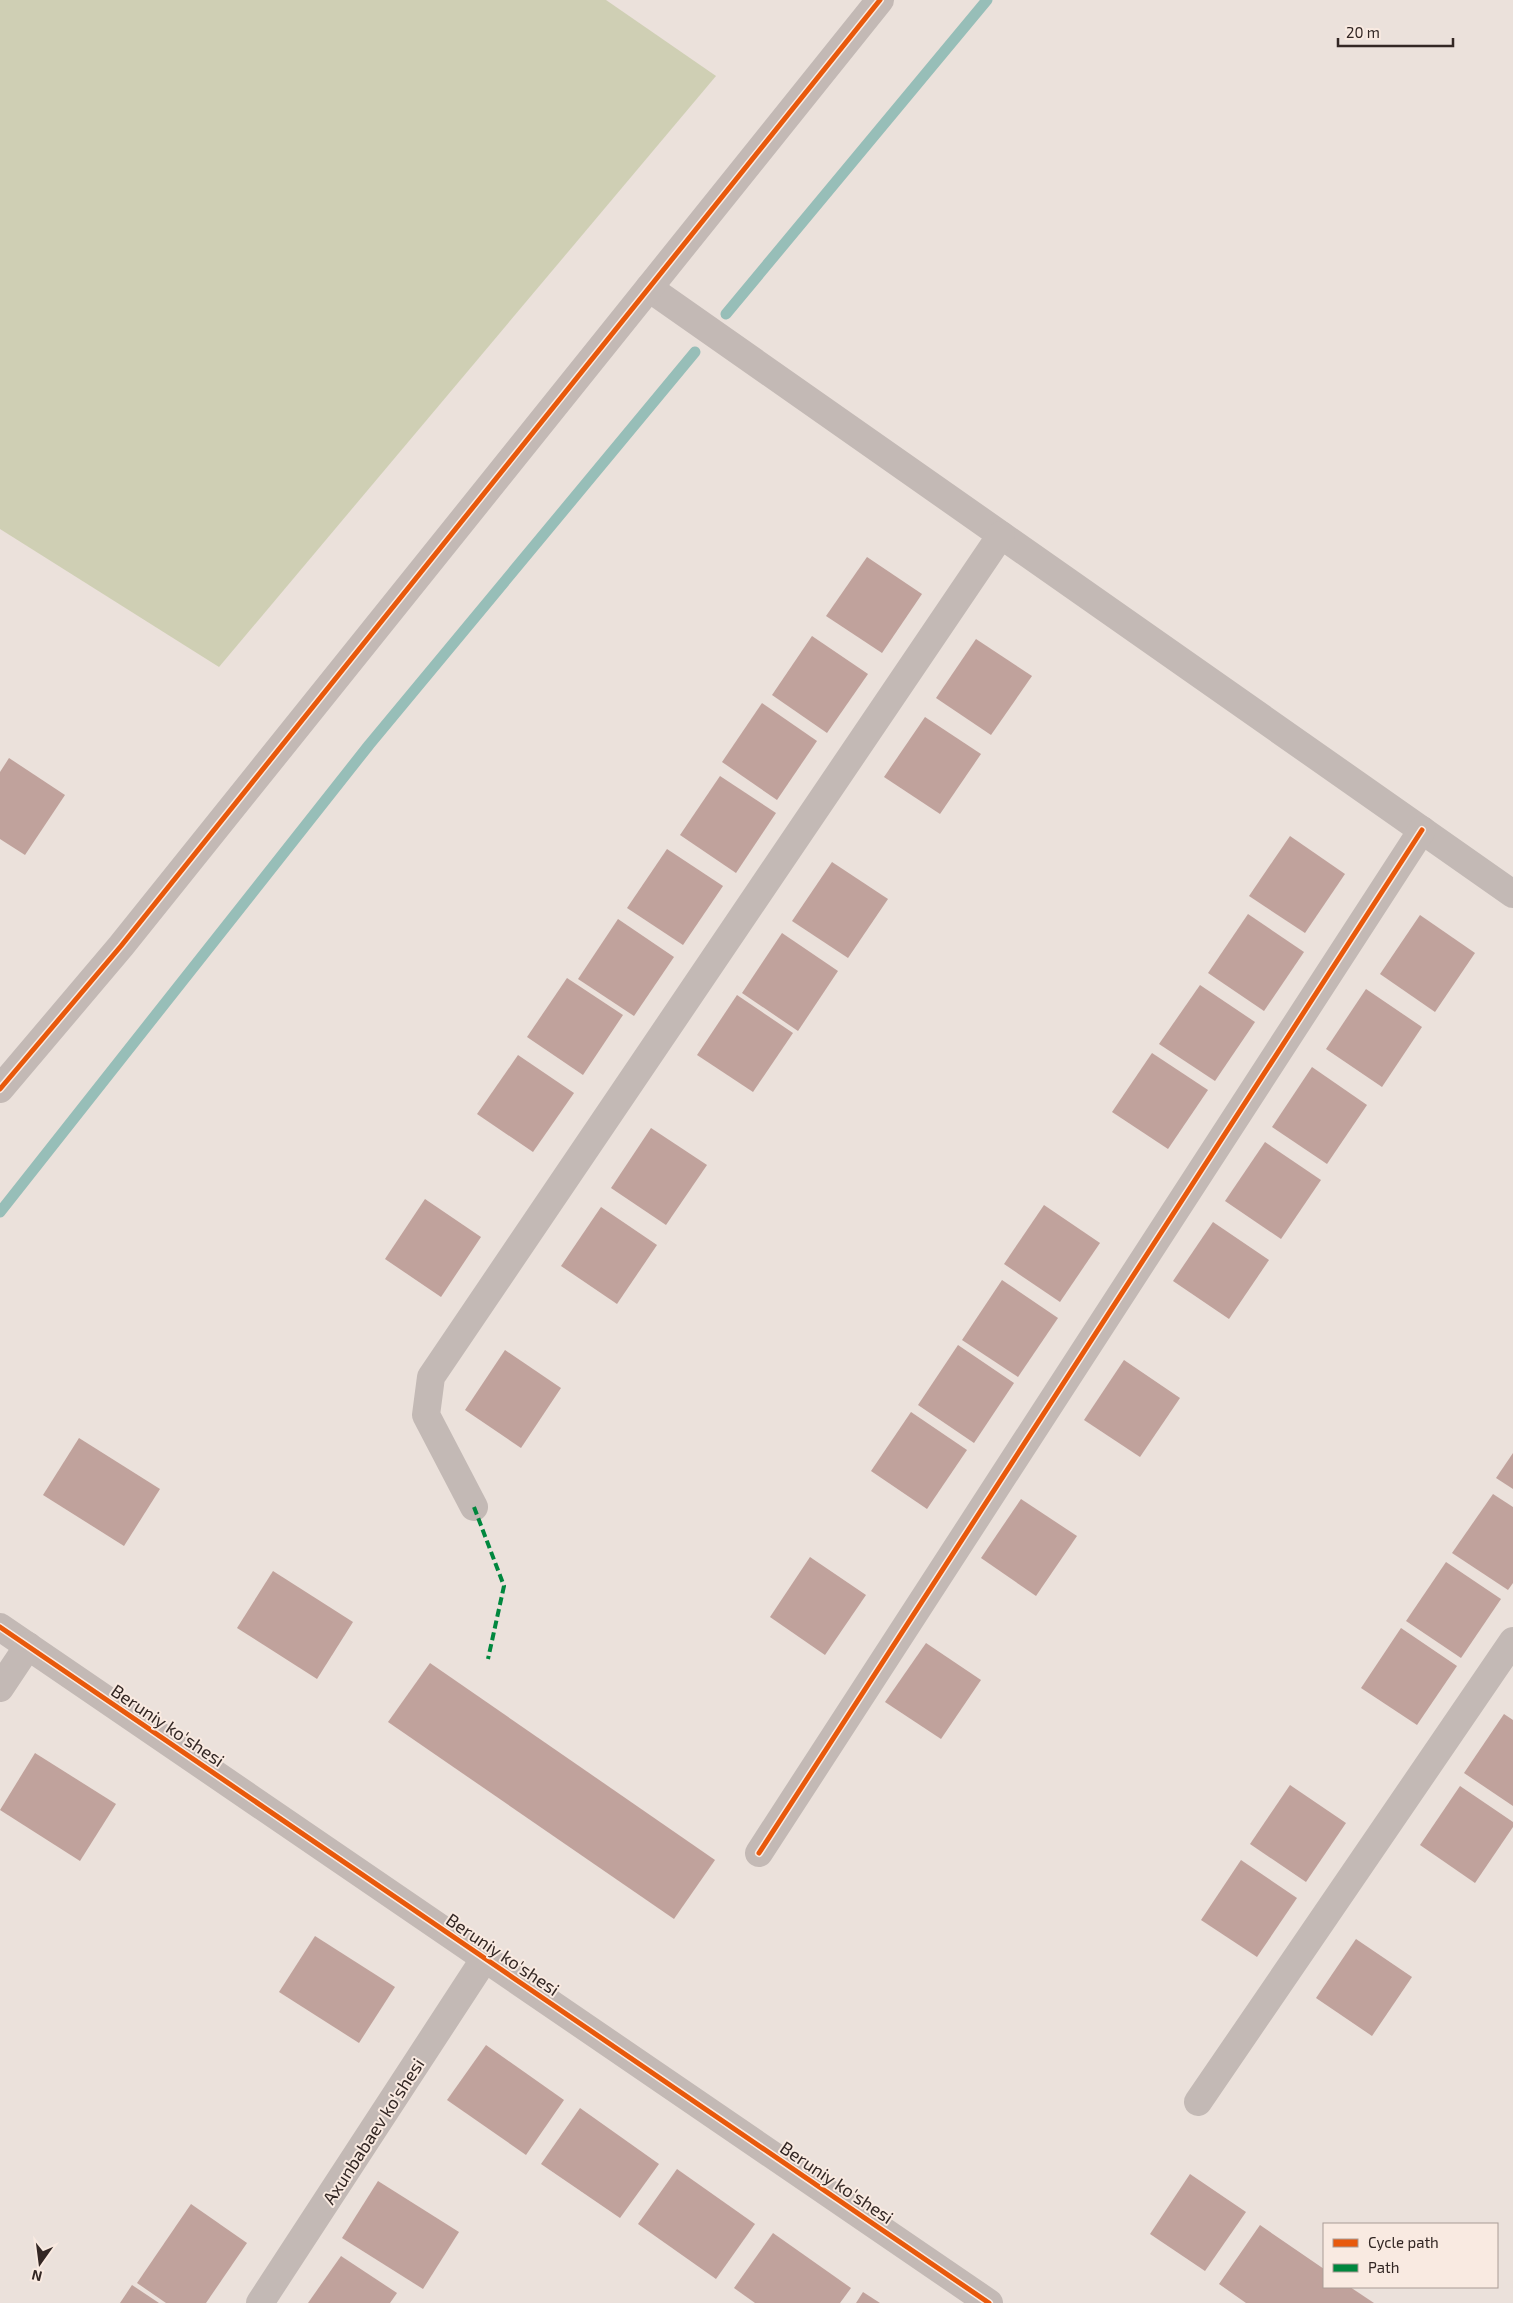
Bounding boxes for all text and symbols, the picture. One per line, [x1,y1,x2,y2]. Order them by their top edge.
scale bar [1338,15,1453,47]
text: 20 m [1346,23,1380,41]
street label: Beruniy ko'shesi [107,1679,229,1771]
street label: Beruniy ko'shesi [442,1908,564,2000]
street label: Axunbabaev ko'shesi [318,2054,428,2208]
street label: Beruniy ko'shesi [776,2136,898,2228]
legend [1323,2223,1498,2288]
text: Cycle path [1368,2233,1439,2251]
north arrow [15,2238,65,2288]
text: Path [1368,2258,1399,2276]
text: N [30,2267,44,2286]

